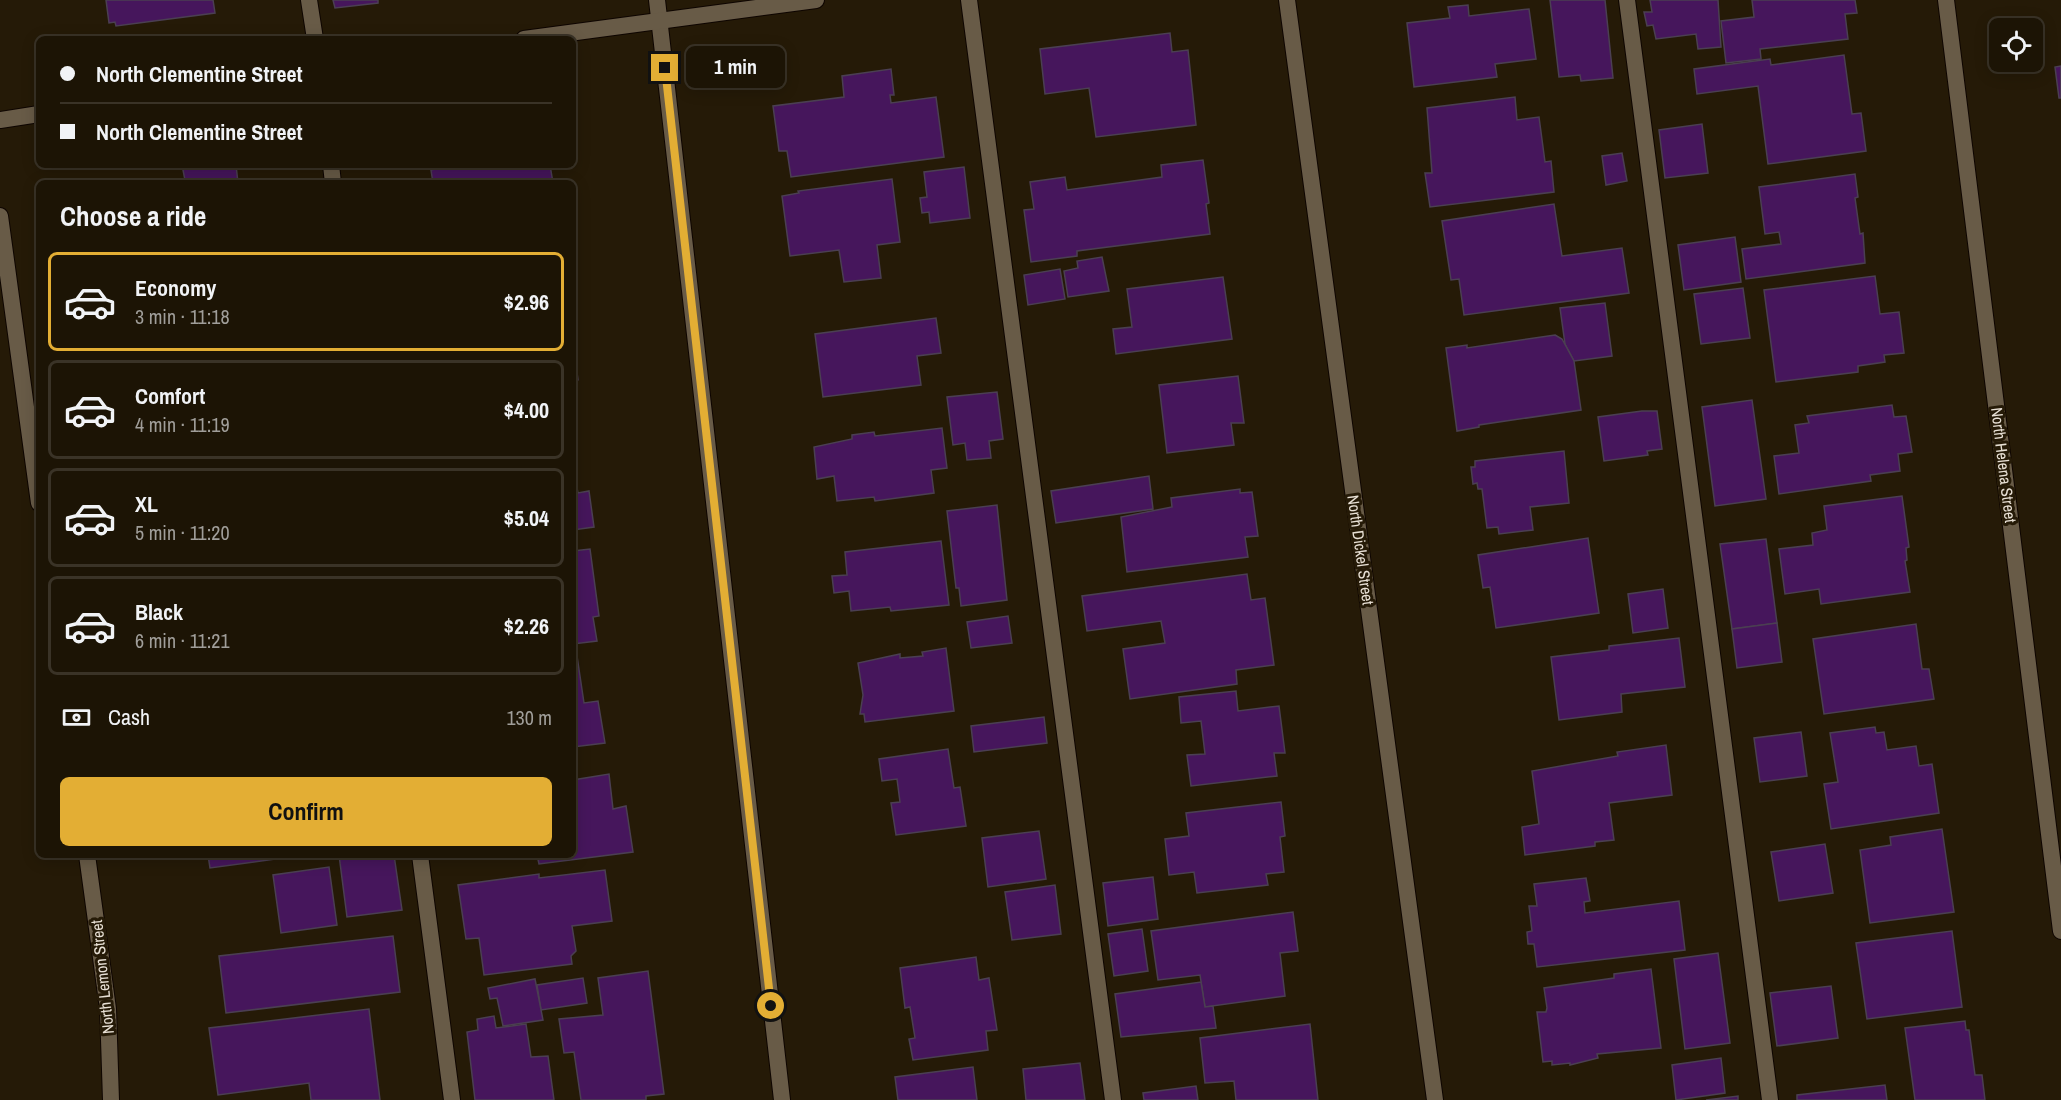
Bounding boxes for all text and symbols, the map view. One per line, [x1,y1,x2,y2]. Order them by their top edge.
map controls [1989,18,2043,72]
button: locate [1989,18,2043,72]
callout: 1 min [686,47,785,89]
text: 1 min [714,53,757,80]
route end [651,54,678,81]
text: North Clementine Street [96,59,303,89]
text: North Clementine Street [96,117,303,147]
text: Choose a ride [60,198,206,234]
text: Economy [135,273,216,303]
icon: car [63,275,117,329]
text: $2.96 [504,287,549,317]
text: 3 min · 11:18 [135,303,230,330]
text: Comfort [135,381,205,411]
icon: car [63,383,117,437]
text: $4.00 [504,395,549,425]
street label: North Helena Street [1986,406,2022,524]
text: 4 min · 11:19 [135,411,230,438]
text: XL [135,489,158,519]
icon: car [63,491,117,545]
street label: North Dickel Street [1342,494,1380,607]
text: $5.04 [504,503,549,533]
text: 5 min · 11:20 [135,519,230,546]
text: Black [135,597,183,627]
icon: car [63,599,117,653]
text: $2.26 [504,611,549,641]
text: 6 min · 11:21 [135,627,230,654]
icon: cash [60,701,93,734]
text: Cash [108,702,150,732]
text: 130 m [506,704,552,731]
button: Confirm [60,777,552,846]
street label: North Lemon Street [85,919,119,1035]
route start [757,992,784,1019]

